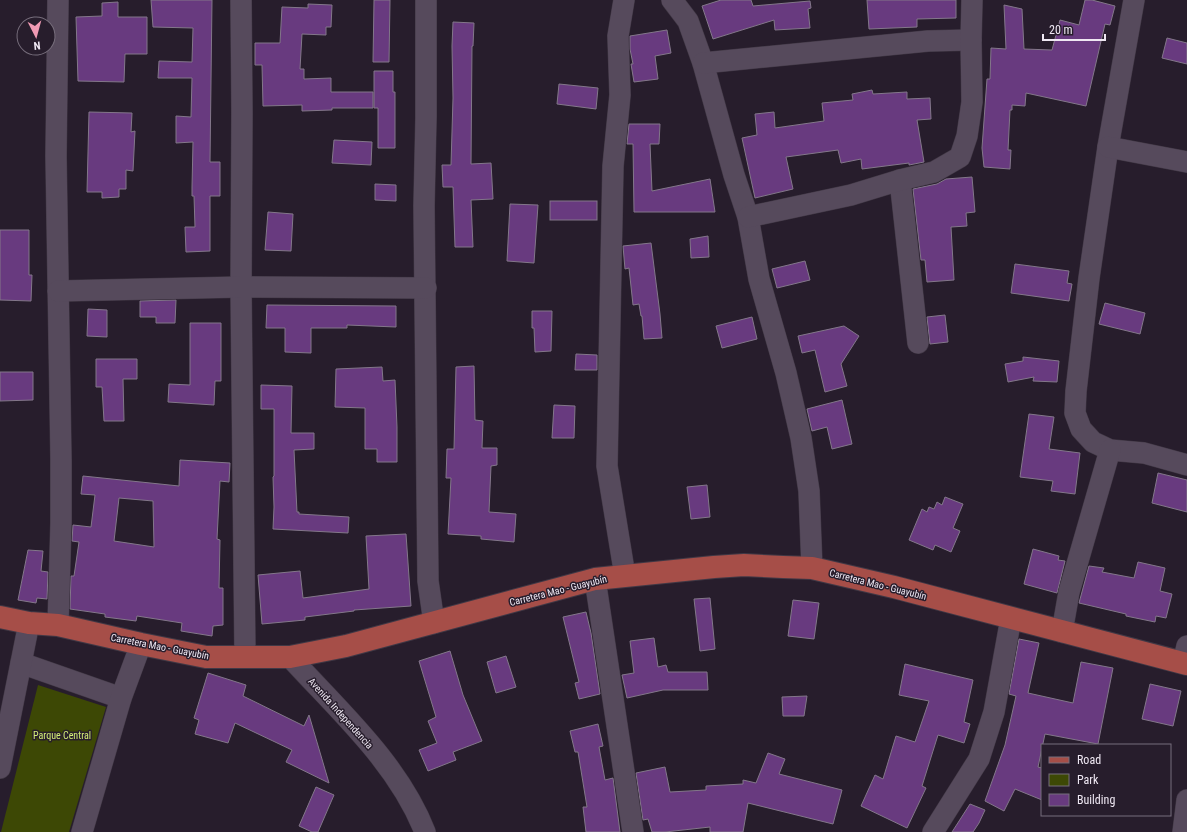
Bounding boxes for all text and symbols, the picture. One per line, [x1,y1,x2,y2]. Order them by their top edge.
north arrow [16,16,56,56]
scale bar [1043,16,1105,42]
text: 20 m [1049,23,1073,37]
text: N [33,39,41,52]
street label: Carretera Mao - Guayubín [828,567,928,602]
street label: Carretera Mao - Guayubín [508,573,608,608]
street label: Carretera Mao - Guayubín [110,632,210,661]
street label: Avenida Independencia [306,676,375,751]
park label: Parque Central [33,730,91,741]
legend [1041,744,1171,816]
text: Road [1077,753,1101,767]
text: Park [1077,773,1099,787]
text: Building [1077,793,1115,807]

